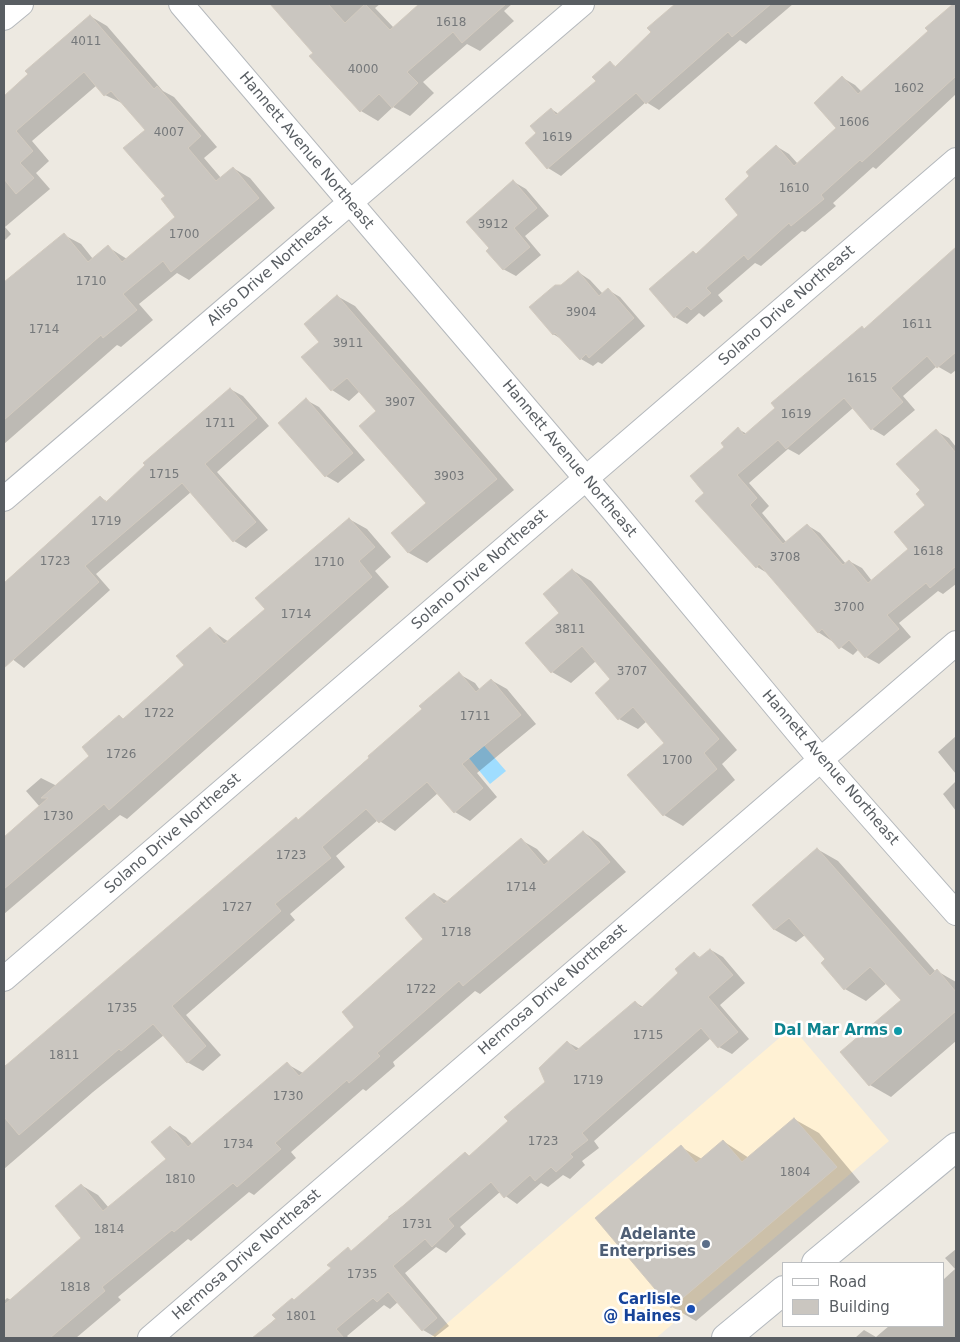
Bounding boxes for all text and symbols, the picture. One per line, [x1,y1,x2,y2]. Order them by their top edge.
house number: 1618 [436,16,466,30]
house number: 4011 [71,35,101,49]
house number: 4000 [348,63,378,77]
street label: Hannett Avenue Northeast [235,69,377,233]
house number: 1602 [894,82,924,96]
house number: 1606 [839,116,869,130]
house number: 4007 [154,126,184,140]
house number: 1619 [542,131,572,145]
house number: 1610 [779,182,809,196]
street label: Aliso Drive Northeast [204,212,336,330]
house number: 3912 [478,218,508,232]
house number: 1700 [169,228,199,242]
street label: Solano Drive Northeast [715,242,859,370]
house number: 1710 [76,275,106,289]
house number: 3904 [566,306,596,320]
house number: 1611 [902,318,932,332]
house number: 1714 [29,323,59,337]
house number: 3911 [333,337,363,351]
house number: 1615 [847,372,877,386]
street label: Hannett Avenue Northeast [498,377,640,541]
house number: 3907 [385,396,415,410]
house number: 1619 [781,408,811,422]
house number: 1711 [205,417,235,431]
house number: 1715 [149,468,179,482]
house number: 3903 [434,470,464,484]
street label: Solano Drive Northeast [408,506,552,634]
house number: 1719 [91,515,121,529]
house number: 1618 [913,545,943,559]
house number: 3708 [770,551,800,565]
house number: 1723 [40,555,70,569]
house number: 1710 [314,556,344,570]
house number: 3700 [834,601,864,615]
house number: 1714 [281,608,311,622]
house number: 3811 [555,623,585,637]
house number: 3707 [617,665,647,679]
street label: Hannett Avenue Northeast [758,687,902,849]
house number: 1722 [144,707,174,721]
house number: 1711 [460,710,490,724]
house number: 1726 [106,748,136,762]
house number: 1700 [662,754,692,768]
street label: Solano Drive Northeast [101,770,245,898]
house number: 1730 [43,810,73,824]
house number: 1723 [276,849,306,863]
house number: 1714 [506,881,536,895]
house number: 1727 [222,901,252,915]
street label: Hermosa Drive Northeast [475,921,631,1059]
house number: 1718 [441,926,471,940]
house number: 1722 [406,983,436,997]
house number: 1735 [107,1002,137,1016]
place label: Dal Mar Arms [774,1022,888,1040]
marker: Dal Mar Arms [892,1025,904,1037]
house number: 1715 [633,1029,663,1043]
house number: 1811 [49,1049,79,1063]
house number: 1719 [573,1074,603,1088]
house number: 1730 [273,1090,303,1104]
house number: 1723 [528,1135,558,1149]
house number: 1734 [223,1138,253,1152]
house number: 1804 [780,1166,810,1180]
house number: 1810 [165,1173,195,1187]
street label: Hermosa Drive Northeast [169,1186,325,1324]
house number: 1731 [402,1218,432,1232]
house number: 1814 [94,1223,124,1237]
place label: Adelante Enterprises [599,1226,696,1261]
marker: Adelante Enterprises [700,1238,712,1250]
legend [782,1262,945,1327]
house number: 1735 [347,1268,377,1282]
text: Road [829,1273,867,1291]
house number: 1818 [60,1281,90,1295]
place label: Carlisle @ Haines [603,1291,681,1326]
text: Building [829,1298,890,1316]
marker: Carlisle @ Haines [685,1303,697,1315]
house number: 1801 [286,1310,316,1324]

